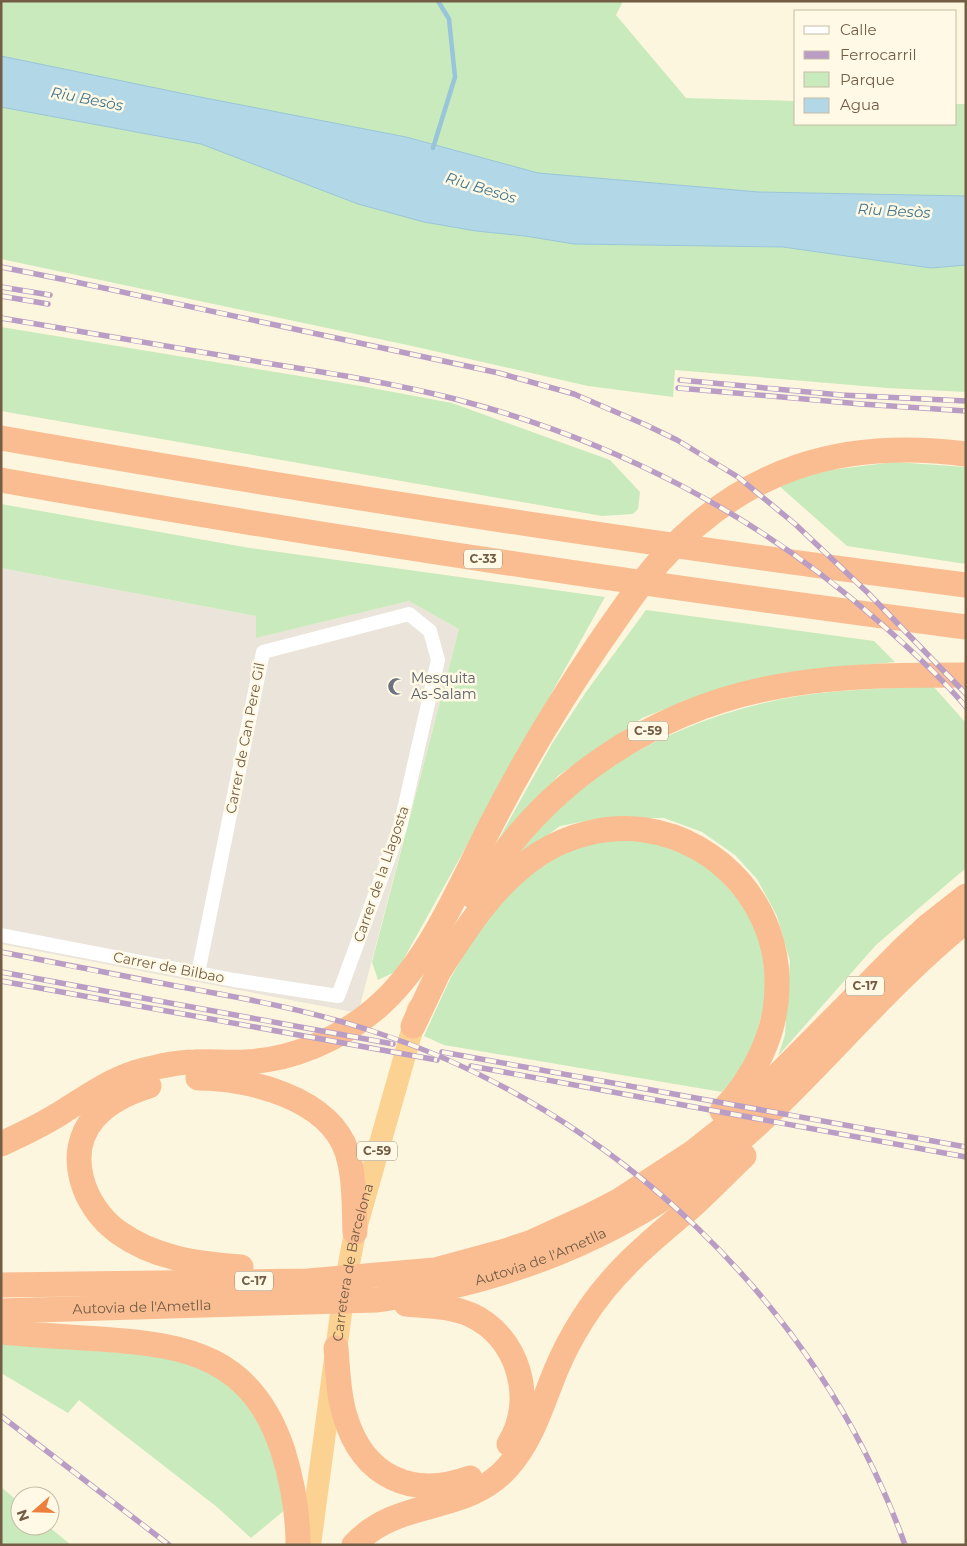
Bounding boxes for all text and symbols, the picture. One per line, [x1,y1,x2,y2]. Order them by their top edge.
legend [794,10,957,125]
text: Calle [840,20,877,39]
text: Ferrocarril [840,45,917,64]
text: Parque [840,70,895,89]
water label: Riu Besòs [49,82,126,115]
text: Agua [840,95,880,114]
water label: Riu Besòs [443,168,520,208]
water label: Riu Besòs [857,199,932,222]
road number: C-33 [464,550,502,568]
street label: Carrer de Can Pere Gil [221,661,269,815]
place label: Mesquita As-Salam [411,669,477,703]
mosque icon: Mesquita As-Salam [387,676,407,696]
road number: C-59 [628,721,668,740]
street label: Carrer de la Llagosta [349,803,413,945]
street label: Carrer de Bilbao [112,947,226,987]
road number: C-17 [846,976,884,996]
road number: C-59 [357,1142,397,1160]
street label: Carretera de Barcelona [328,1181,377,1342]
street label: Autovia de l'Ametlla [473,1223,609,1289]
road number: C-17 [235,1272,273,1290]
street label: Autovia de l'Ametlla [72,1296,212,1318]
north arrow [10,1486,60,1536]
text: N [12,1507,33,1524]

